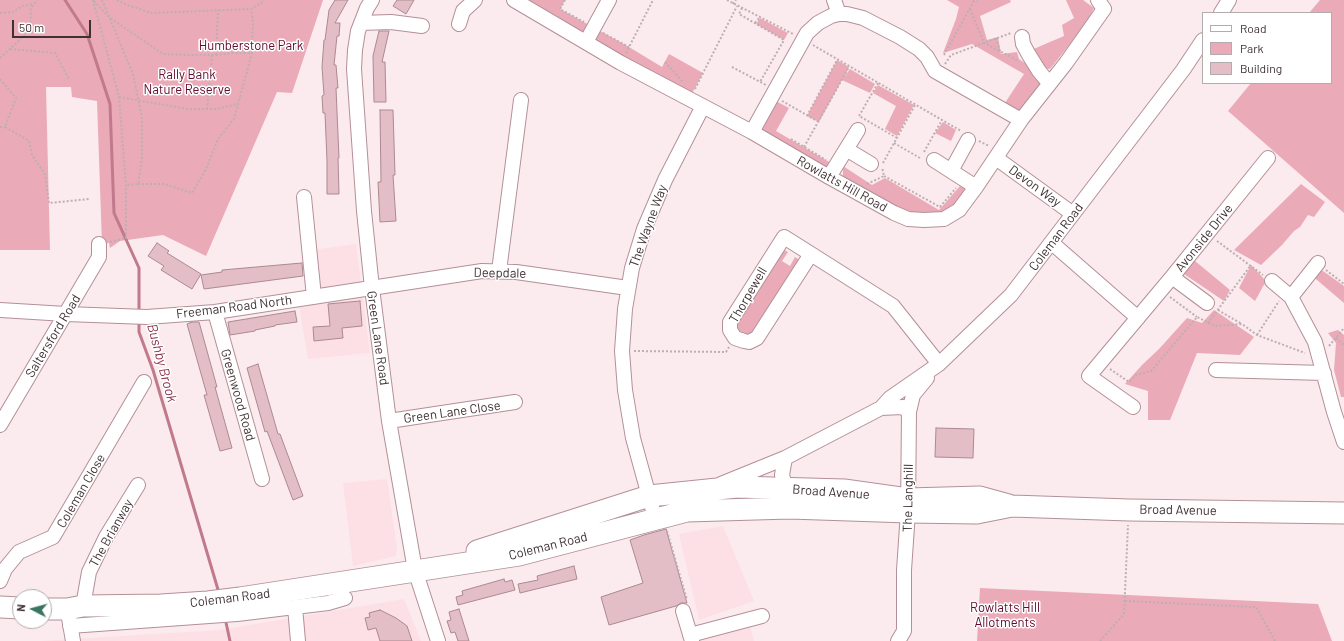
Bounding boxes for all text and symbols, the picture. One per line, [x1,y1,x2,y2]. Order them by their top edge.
scale bar [14,12,93,38]
legend [1202,12,1332,84]
text: 50 m [19,20,44,34]
text: Road [1240,21,1267,35]
park label: Humberstone Park [199,38,303,54]
text: Park [1240,41,1264,55]
text: Building [1240,61,1282,75]
park label: Rally Bank Nature Reserve [143,67,231,98]
street label: Rowlatts Hill Road [794,153,890,215]
street label: Devon Way [1006,162,1064,210]
street label: The Wayne Way [626,182,670,270]
street label: Coleman Road [1026,200,1086,274]
street label: Avonside Drive [1172,201,1236,275]
street label: Thorpewell [726,264,770,326]
street label: Deepdale [474,265,526,281]
street label: Green Lane Road [364,290,392,386]
street label: Saltersford Road [22,292,84,380]
street label: Freeman Road North [175,292,293,322]
water label: Bushby Brook [143,322,181,404]
street label: Greenwood Road [217,347,259,443]
street label: Green Lane Close [403,397,501,427]
street label: Coleman Close [53,451,109,531]
street label: The Langhill [900,464,916,532]
street label: Broad Avenue [792,482,870,502]
street label: The Brianway [86,496,136,570]
street label: Broad Avenue [1139,502,1217,518]
street label: Coleman Road [507,529,589,563]
street label: Coleman Road [189,585,271,611]
north arrow [12,589,52,629]
park label: Rowlatts Hill Allotments [970,600,1040,631]
text: N [14,603,27,612]

